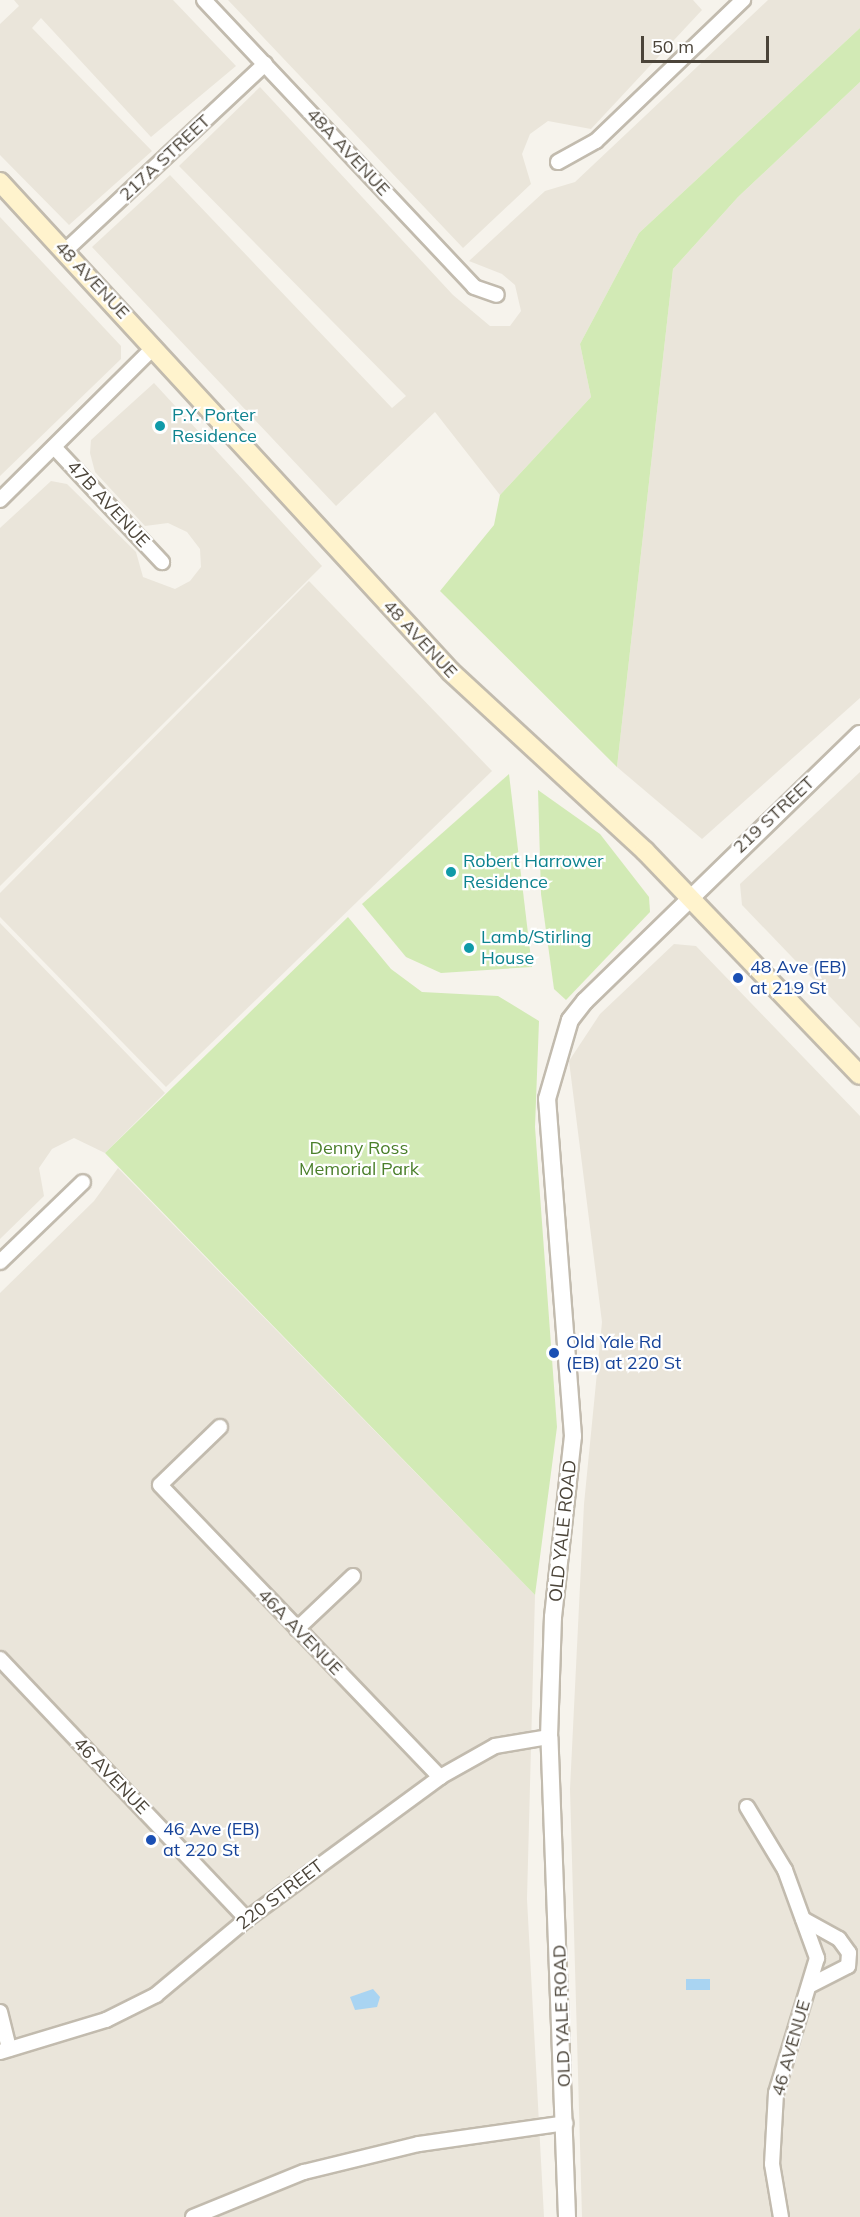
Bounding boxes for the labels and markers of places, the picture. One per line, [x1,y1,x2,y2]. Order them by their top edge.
place label: P.Y. Porter Residence [172,405,257,448]
marker: P.Y. Porter Residence [153,419,167,433]
place label: Robert Harrower Residence [463,851,604,894]
marker: Robert Harrower Residence [444,865,458,879]
place label: Lamb/Stirling House [481,927,592,970]
marker: Lamb/Stirling House [462,941,476,955]
place label: 48 Ave (EB) at 219 St [750,957,847,1000]
marker: 48 Ave (EB) at 219 St [731,971,745,985]
place label: Old Yale Rd (EB) at 220 St [566,1332,681,1374]
marker: Old Yale Rd (EB) at 220 St [547,1346,561,1360]
place label: 46 Ave (EB) at 220 St [163,1819,260,1862]
marker: 46 Ave (EB) at 220 St [144,1833,158,1847]

